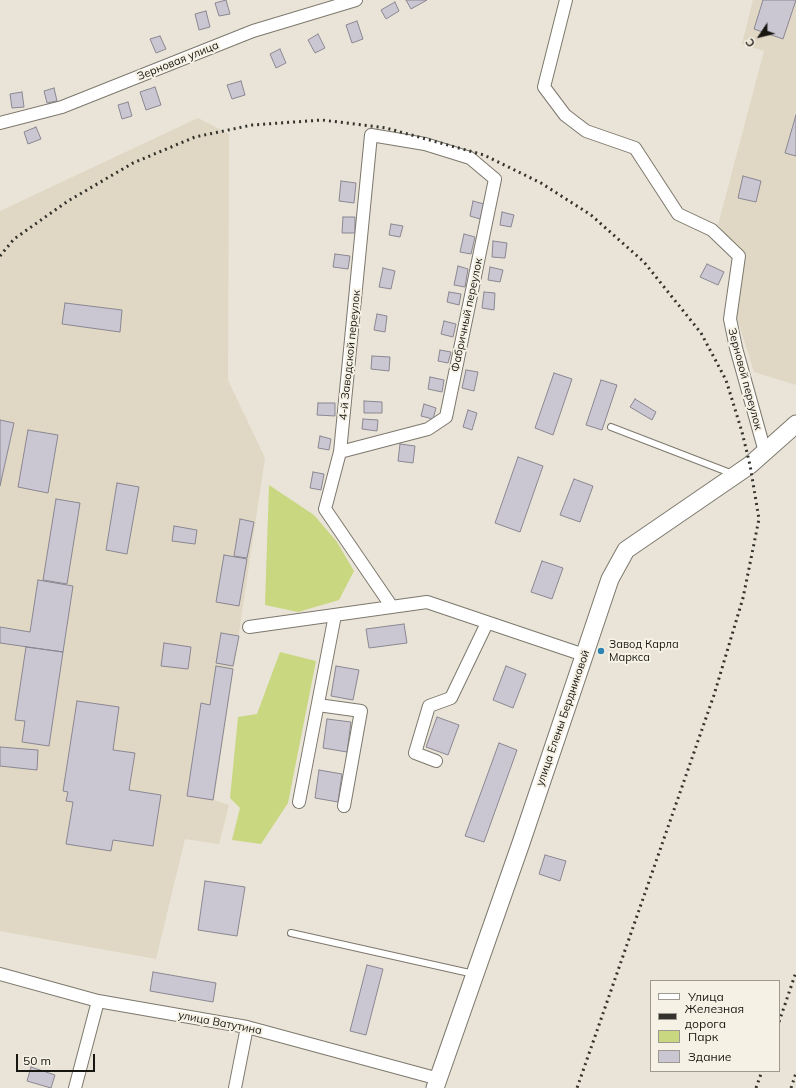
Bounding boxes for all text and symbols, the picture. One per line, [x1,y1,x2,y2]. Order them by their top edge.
north arrow [740,16,780,56]
text: С [742,36,758,50]
street label: Зерновая улица [135,39,221,83]
street label: Фабричный переулок [448,257,486,373]
street label: 4-й Заводской переулок [337,289,363,421]
street label: Зерновой переулок [725,327,765,431]
place label: Завод Карла Маркса [609,638,679,664]
marker: Завод Карла Маркса [596,646,606,656]
street label: улица Елены Бердниковой [533,648,593,788]
legend [650,980,780,1072]
text: Улица [688,989,724,1004]
text: Железная дорога [685,1001,744,1031]
street label: улица Ватутина [177,1008,263,1038]
text: Парк [688,1029,718,1044]
scale bar [18,1046,97,1072]
text: Здание [688,1049,731,1064]
text: 50 m [23,1053,51,1068]

